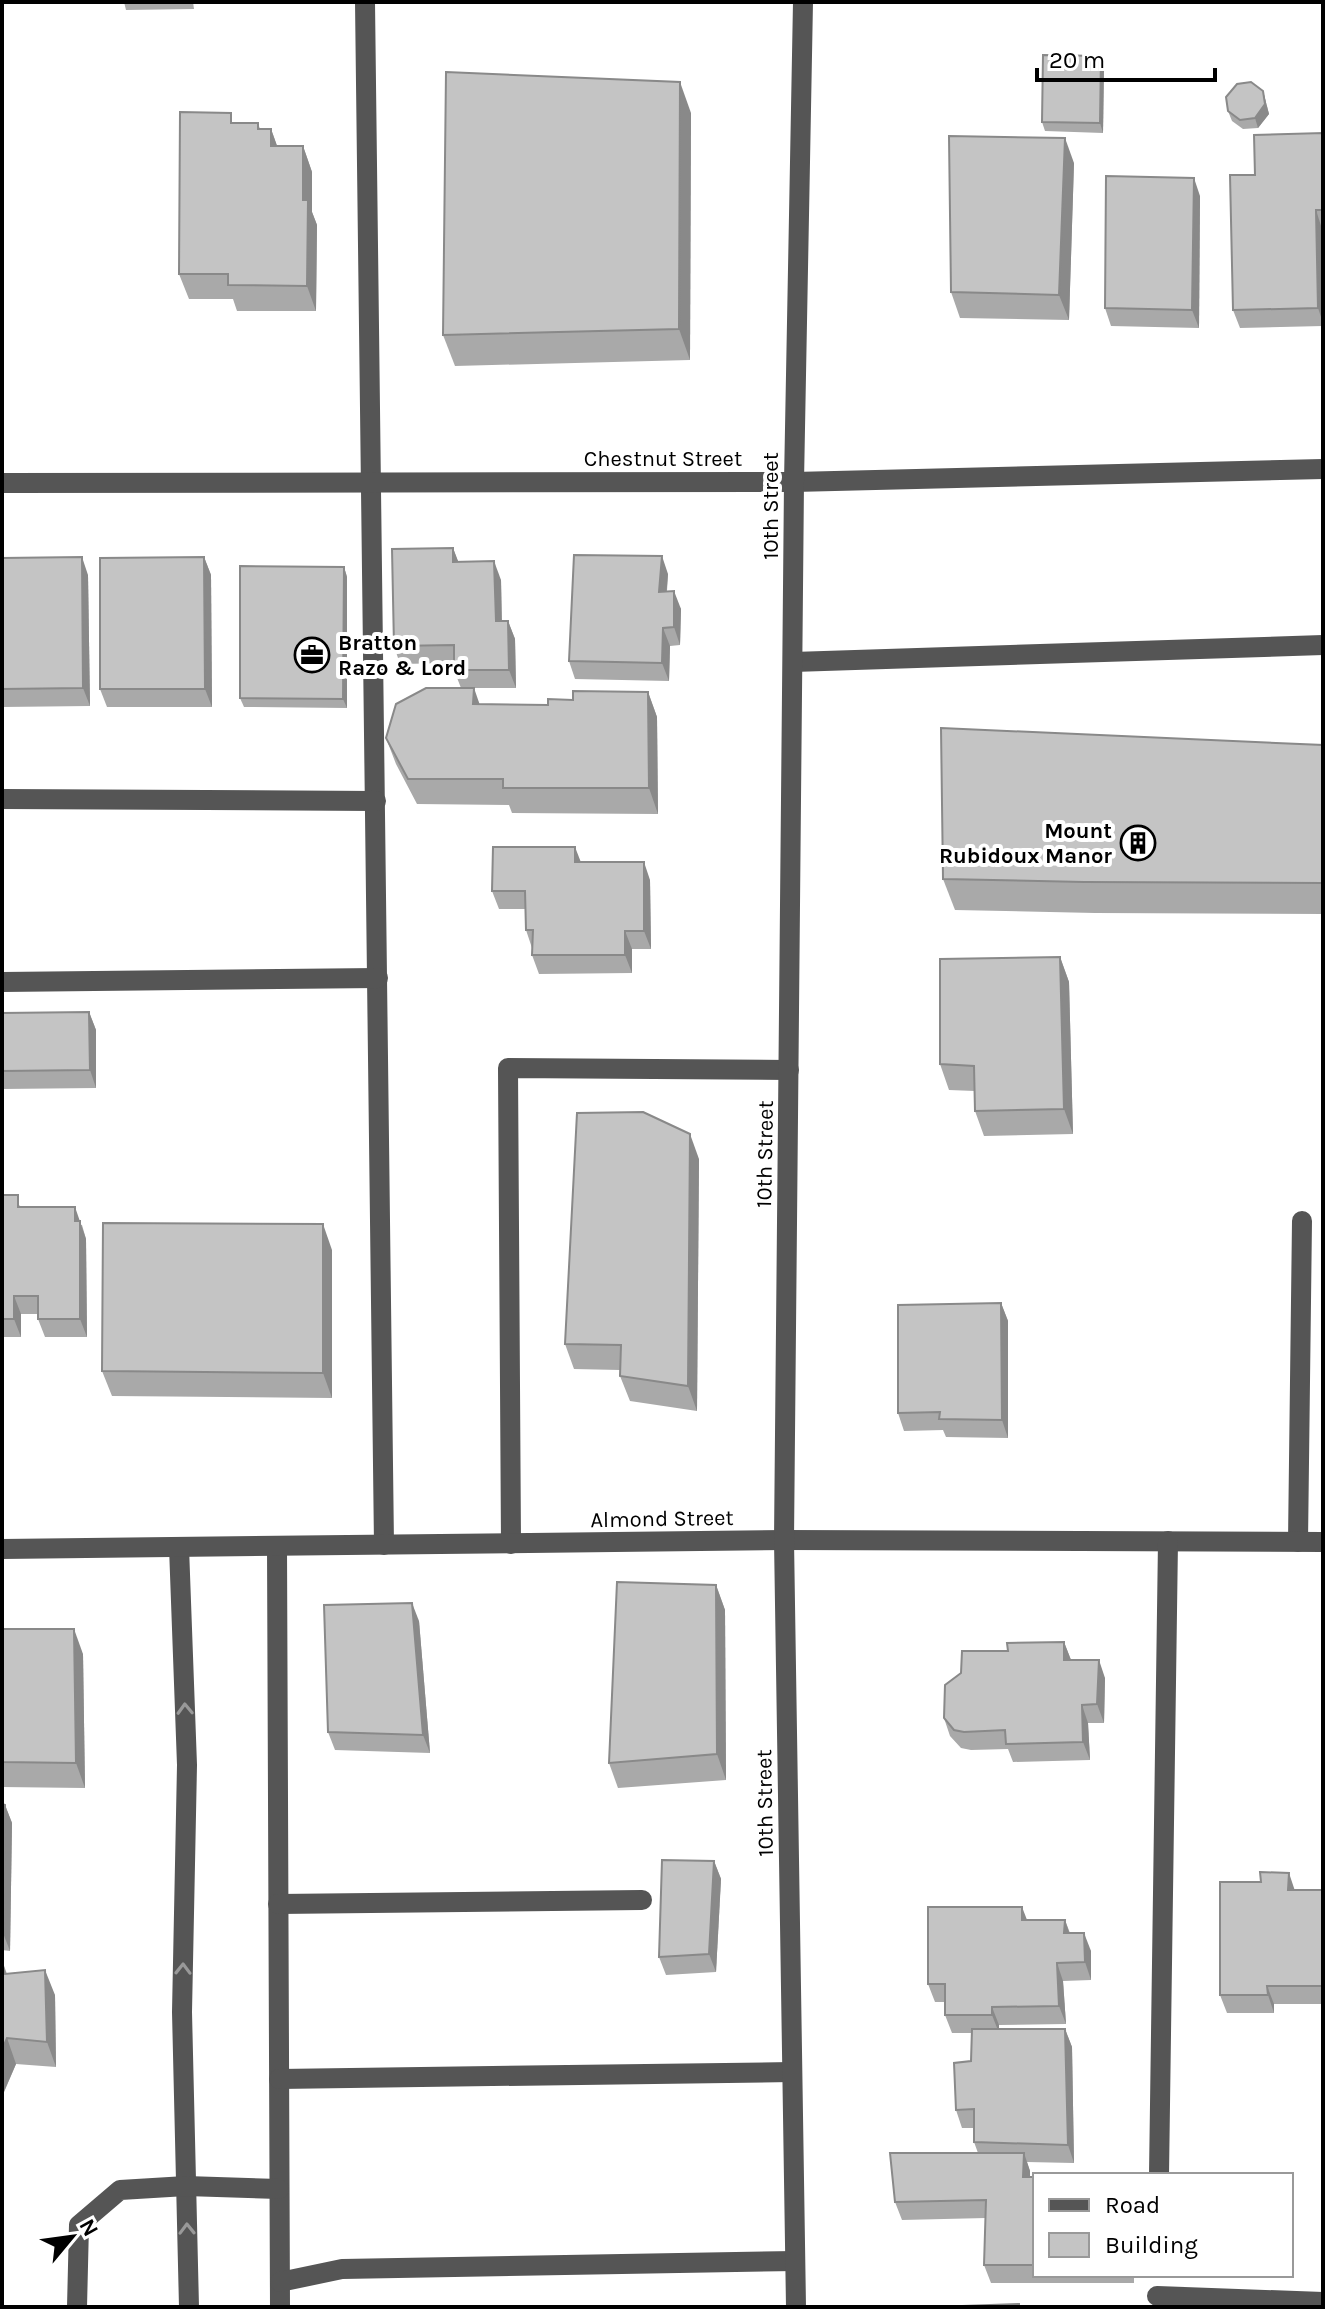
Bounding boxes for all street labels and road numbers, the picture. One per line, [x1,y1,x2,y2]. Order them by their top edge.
street label: Chestnut Street [584,446,742,472]
street label: 10th Street [758,452,784,560]
street label: 10th Street [751,1100,779,1208]
street label: Almond Street [590,1505,734,1533]
street label: 10th Street [751,1749,779,1857]

